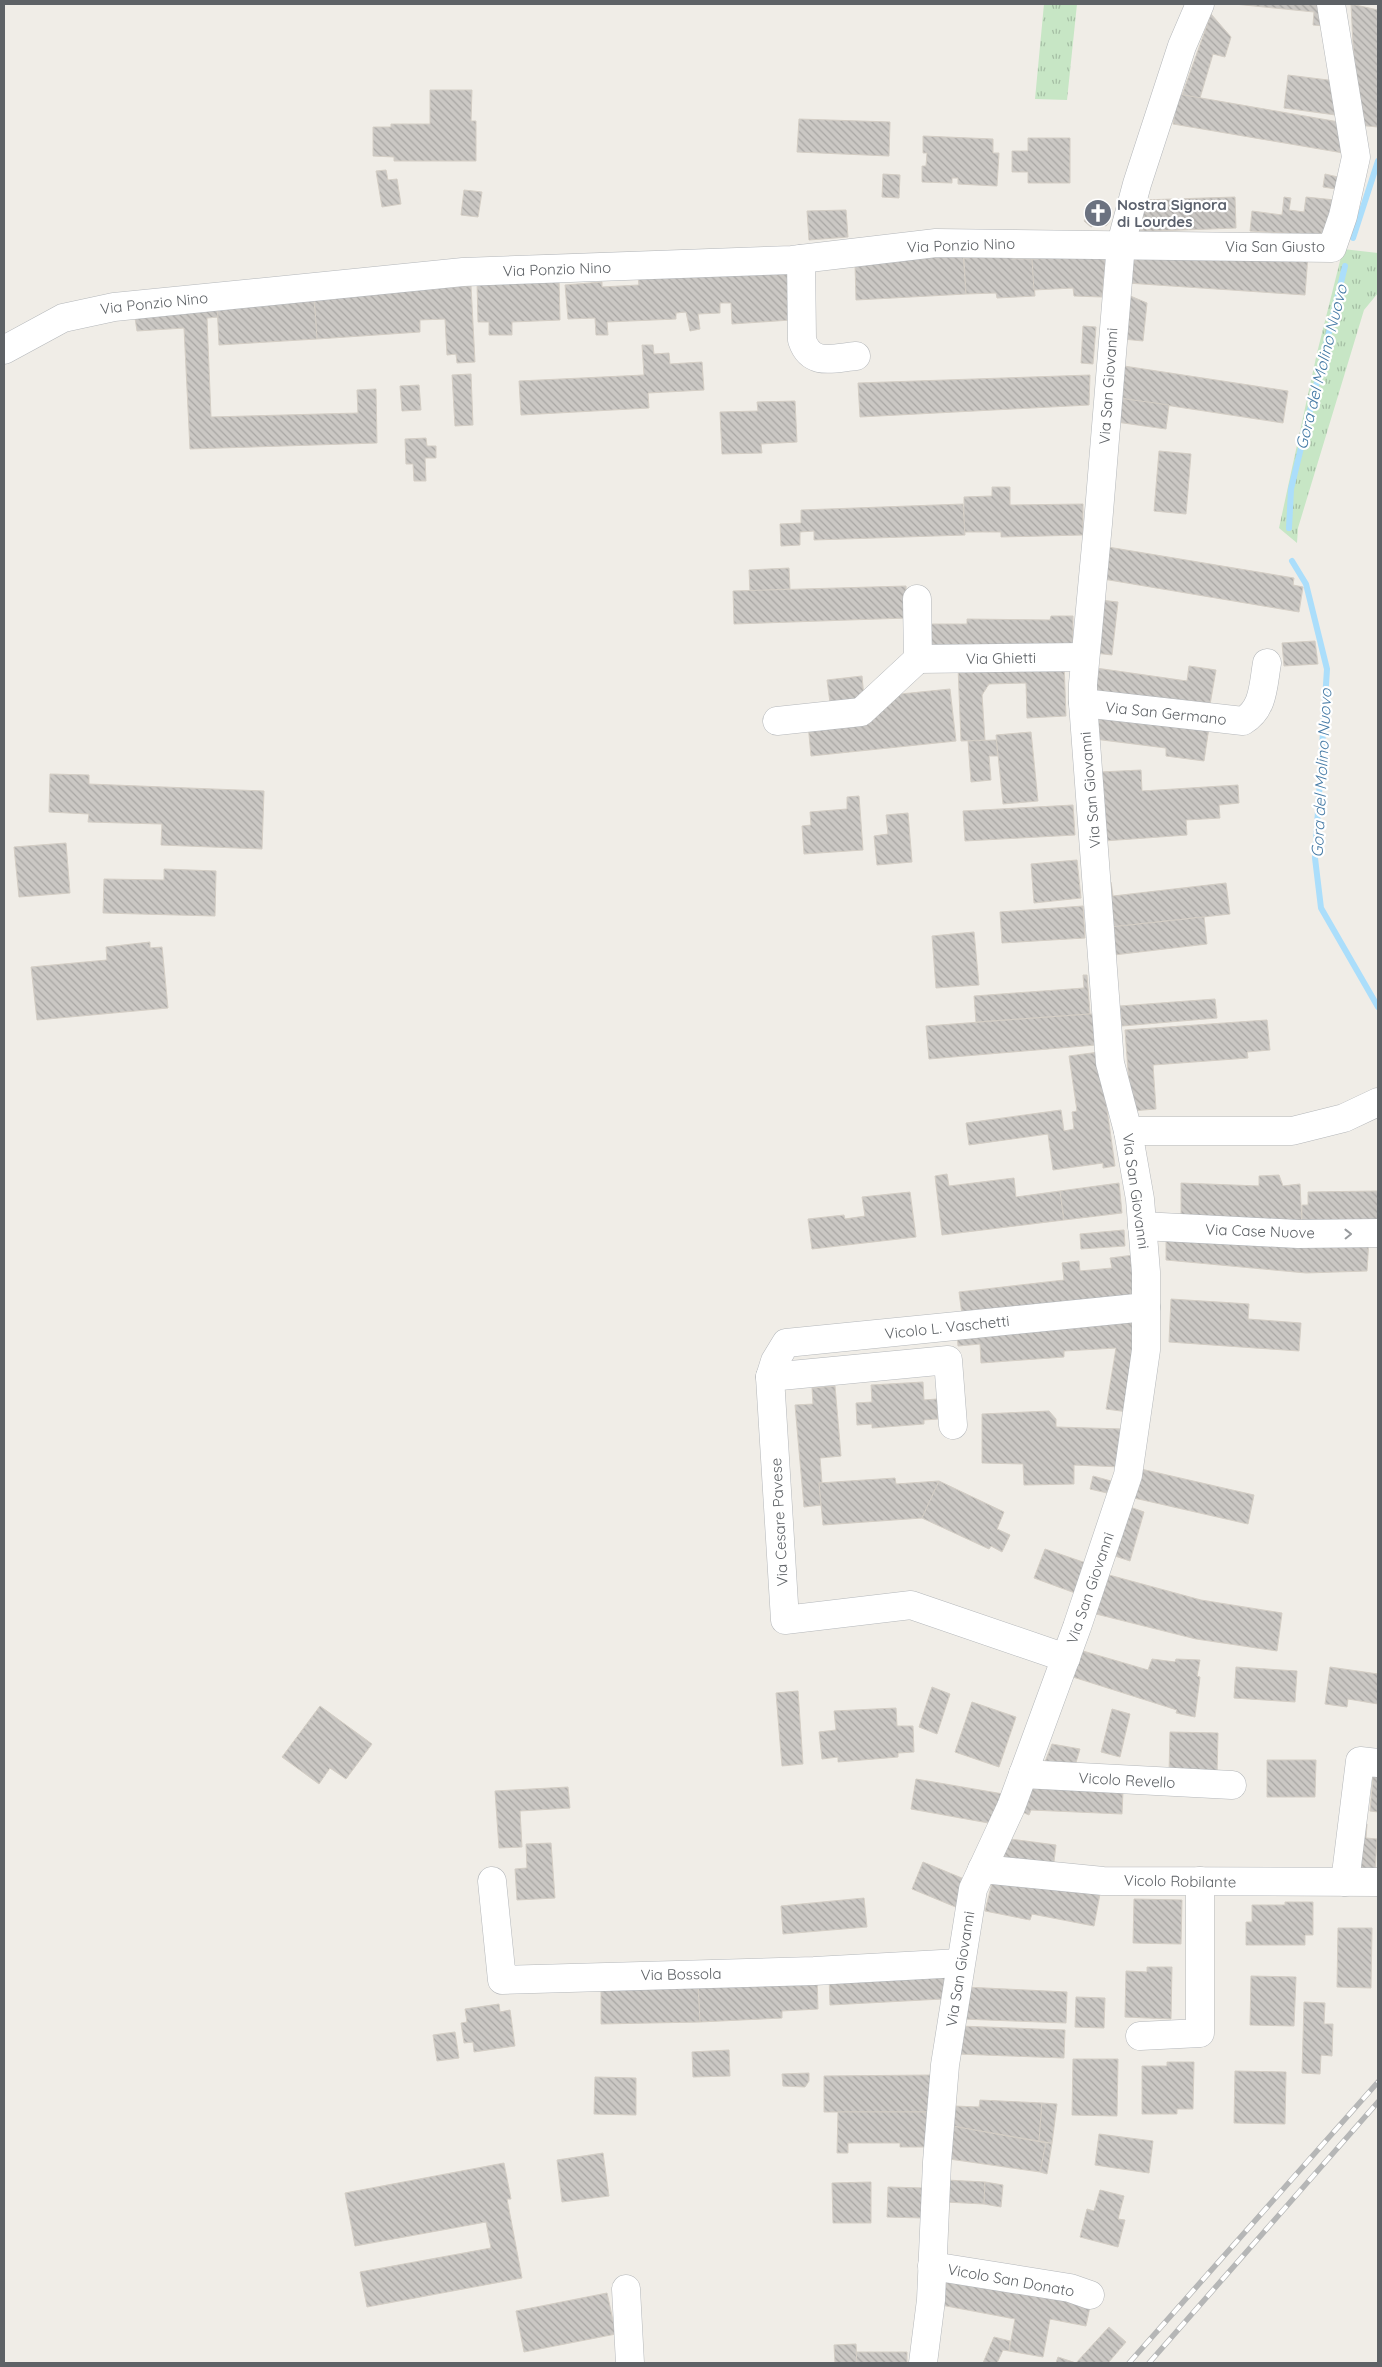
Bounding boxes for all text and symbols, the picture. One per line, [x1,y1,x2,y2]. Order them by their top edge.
place label: Nostra Signora di Lourdes [1117,195,1227,231]
church icon: Nostra Signora di Lourdes [1083,198,1113,228]
street label: Via Ponzio Nino [907,234,1015,256]
street label: Via San Giusto [1225,237,1325,256]
street label: Via Ponzio Nino [503,258,611,280]
water label: Gora del Molino Nuovo [1291,281,1352,452]
street label: Via Ponzio Nino [99,288,209,318]
street label: Via San Giovanni [1094,327,1122,445]
street label: Via Ghietti [966,648,1036,668]
water label: Gora del Molino Nuovo [1307,687,1335,858]
street label: Via San Germano [1104,697,1228,729]
street label: Via San Giovanni [1075,731,1105,849]
street label: Via San Giovanni [1118,1132,1154,1250]
street label: Via Case Nuove [1205,1220,1315,1242]
one-way arrow [1344,1229,1352,1239]
street label: Vicolo L. Vaschetti [884,1311,1010,1343]
street label: Via Cesare Pavese [766,1457,792,1587]
street label: Via San Giovanni [1062,1530,1118,1646]
street label: Vicolo Revello [1078,1768,1176,1792]
street label: Vicolo Robilante [1124,1871,1236,1891]
street label: Via San Giovanni [941,1910,979,2028]
street label: Via Bossola [640,1964,722,1984]
street label: Vicolo San Donato [946,2259,1076,2301]

